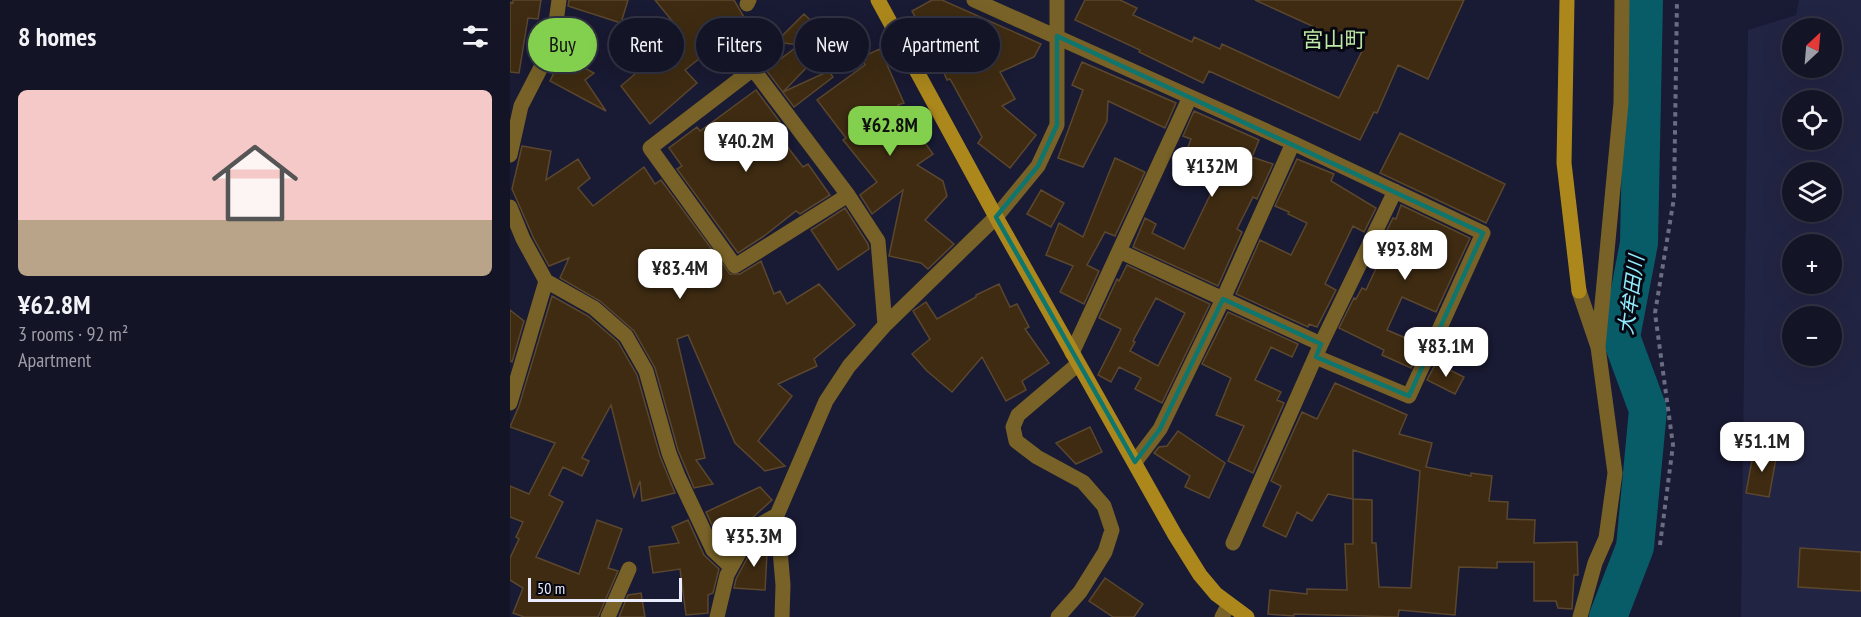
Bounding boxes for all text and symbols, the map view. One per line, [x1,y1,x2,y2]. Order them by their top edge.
chip: Buy [528,18,597,72]
chip: Rent [609,18,684,72]
chip: Filters [696,18,783,72]
chip: New [795,18,869,72]
chip: Apartment [881,18,1000,72]
north arrow [1782,18,1842,78]
map controls [1782,18,1842,366]
text: 8 homes [18,20,96,53]
icon: filters [459,20,492,53]
district label: 宮山町 [1303,26,1366,53]
button: locate [1782,90,1842,150]
pin: ¥62.8M [841,106,939,157]
text: ¥62.8M [862,112,918,138]
pin: ¥40.2M [697,122,795,173]
text: ¥40.2M [718,128,774,154]
icon: home [201,129,309,237]
pin: ¥132M [1170,147,1254,198]
text: ¥132M [1186,153,1238,179]
button: layers [1782,162,1842,222]
pin: ¥93.8M [1356,230,1454,281]
button: + [1782,234,1842,294]
text: ¥93.8M [1377,236,1433,262]
pin: ¥83.4M [631,249,729,300]
water label: 大牟田川 [1613,252,1650,336]
text: ¥83.4M [652,255,708,281]
text: ¥62.8M [18,288,91,321]
button: − [1782,306,1842,366]
text: 3 rooms · 92 m² [18,321,128,347]
pin: ¥83.1M [1397,327,1495,378]
text: ¥83.1M [1418,333,1474,359]
text: Apartment [18,347,91,373]
pin: ¥51.1M [1713,422,1811,473]
text: ¥51.1M [1734,428,1790,454]
pin: ¥35.3M [705,517,803,568]
text: ¥35.3M [726,523,782,549]
scale bar [528,575,682,602]
text: 50 m [537,578,565,598]

